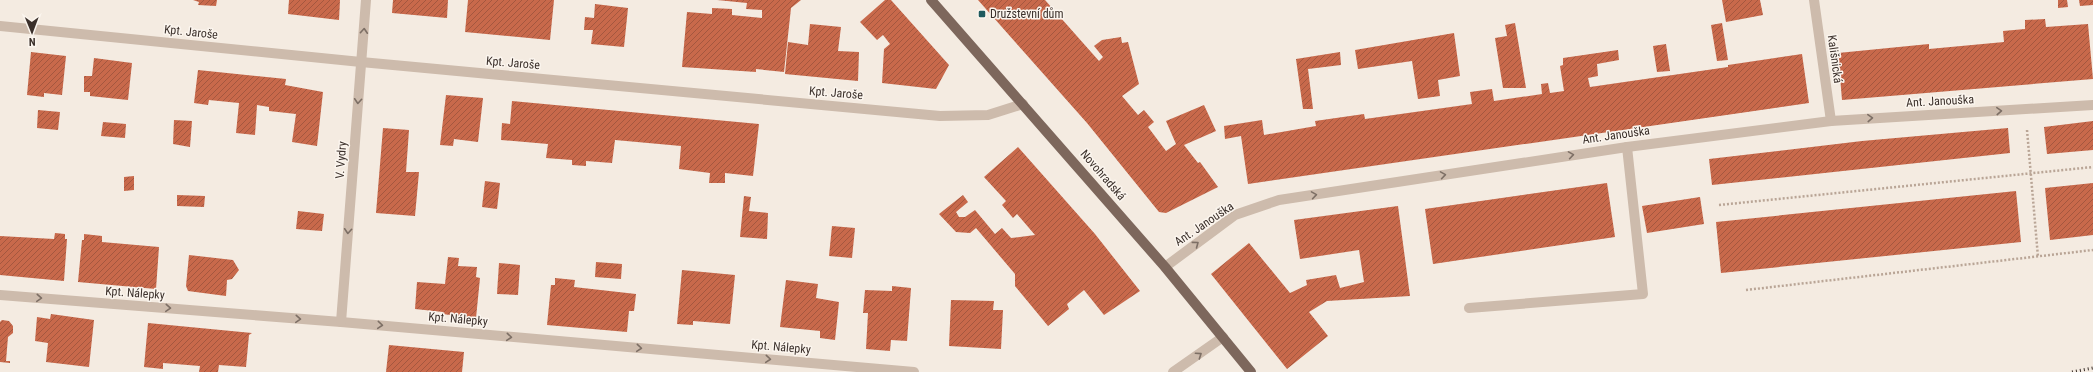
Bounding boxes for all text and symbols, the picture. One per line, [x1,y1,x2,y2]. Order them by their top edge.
place label: Družstevní dům [990,7,1063,21]
marker: Družstevní dům [977,9,987,19]
north arrow [12,12,52,52]
street label: Kpt. Jaroše [163,22,219,42]
one-way arrow [359,28,368,34]
street label: Kališnická [1825,34,1845,84]
text: N [28,35,36,48]
street label: Kpt. Jaroše [485,54,541,72]
street label: Kpt. Jaroše [808,84,864,102]
street label: Ant. Janouška [1906,92,1975,110]
one-way arrow [354,98,363,104]
one-way arrow [1996,106,2002,115]
one-way arrow [1867,114,1873,123]
street label: Ant. Janouška [1581,123,1651,147]
street label: V. Vydry [333,141,349,179]
street label: Novohradská [1077,147,1129,203]
one-way arrow [1568,151,1574,160]
one-way arrow [1439,171,1446,180]
one-way arrow [1311,191,1317,200]
street label: Ant. Janouška [1172,199,1236,249]
one-way arrow [344,228,353,234]
one-way arrow [1192,242,1199,249]
street label: Kpt. Nálepky [105,284,165,302]
one-way arrow [36,294,42,303]
one-way arrow [165,304,172,313]
street label: Kpt. Nálepky [428,309,488,329]
one-way arrow [295,314,301,323]
one-way arrow [377,321,383,330]
one-way arrow [506,332,513,341]
street label: Kpt. Nálepky [751,337,811,357]
one-way arrow [636,343,642,352]
one-way arrow [1194,353,1201,360]
one-way arrow [765,355,772,364]

